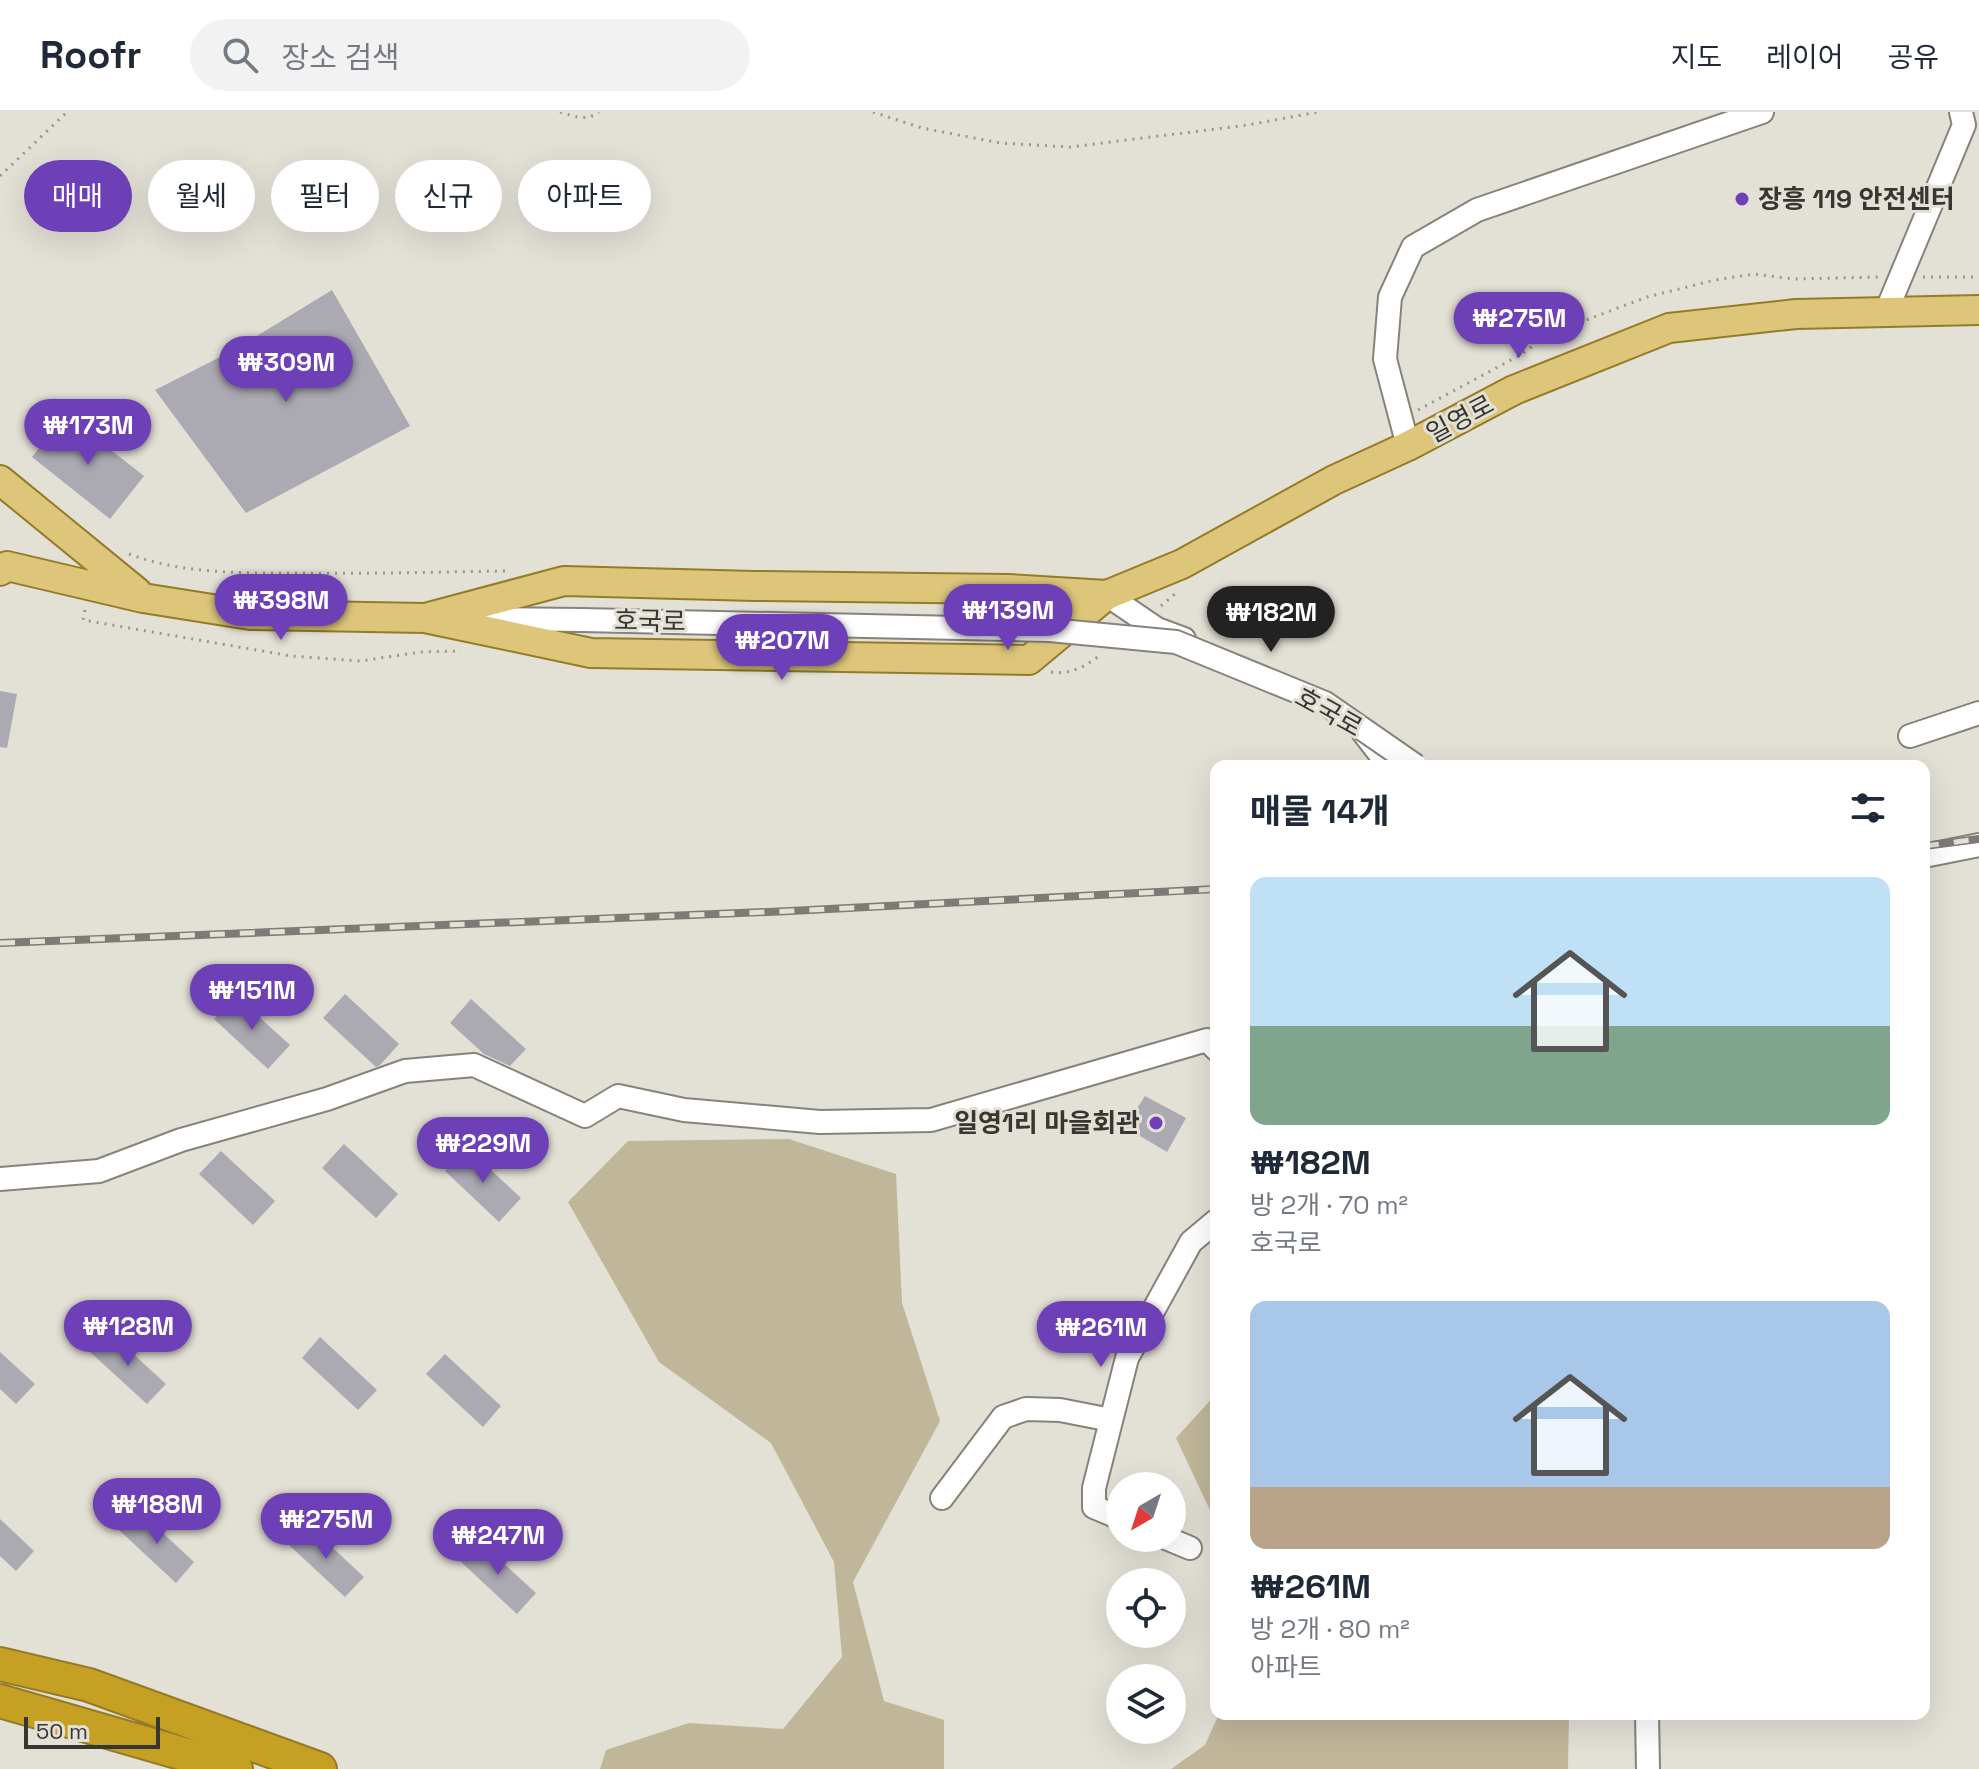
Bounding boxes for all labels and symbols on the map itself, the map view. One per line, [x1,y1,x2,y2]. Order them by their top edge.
place label: 장흥 119 안전센터 [1758,182,1954,216]
marker: 장흥 119 안전센터 [1733,190,1751,208]
pin: ₩275M [1463,292,1575,360]
pin: ₩309M [230,336,342,404]
street label: 일영로 [1420,387,1500,451]
pin: ₩173M [32,399,144,467]
pin: ₩398M [225,574,337,642]
pin: ₩139M [952,584,1064,652]
pin: ₩182M [1215,586,1327,654]
street label: 호국로 [614,603,686,639]
pin: ₩207M [726,614,838,682]
street label: 호국로 [1289,680,1369,744]
pin: ₩151M [196,964,308,1032]
place label: 일영1리 마을회관 [954,1106,1140,1140]
marker: 일영1리 마을회관 [1147,1114,1165,1132]
pin: ₩229M [427,1117,539,1185]
pin: ₩128M [72,1300,184,1368]
pin: ₩261M [1045,1301,1157,1369]
north arrow [1106,1472,1186,1552]
pin: ₩188M [101,1478,213,1546]
pin: ₩275M [270,1493,382,1561]
pin: ₩247M [442,1509,554,1577]
scale bar [24,1713,160,1749]

